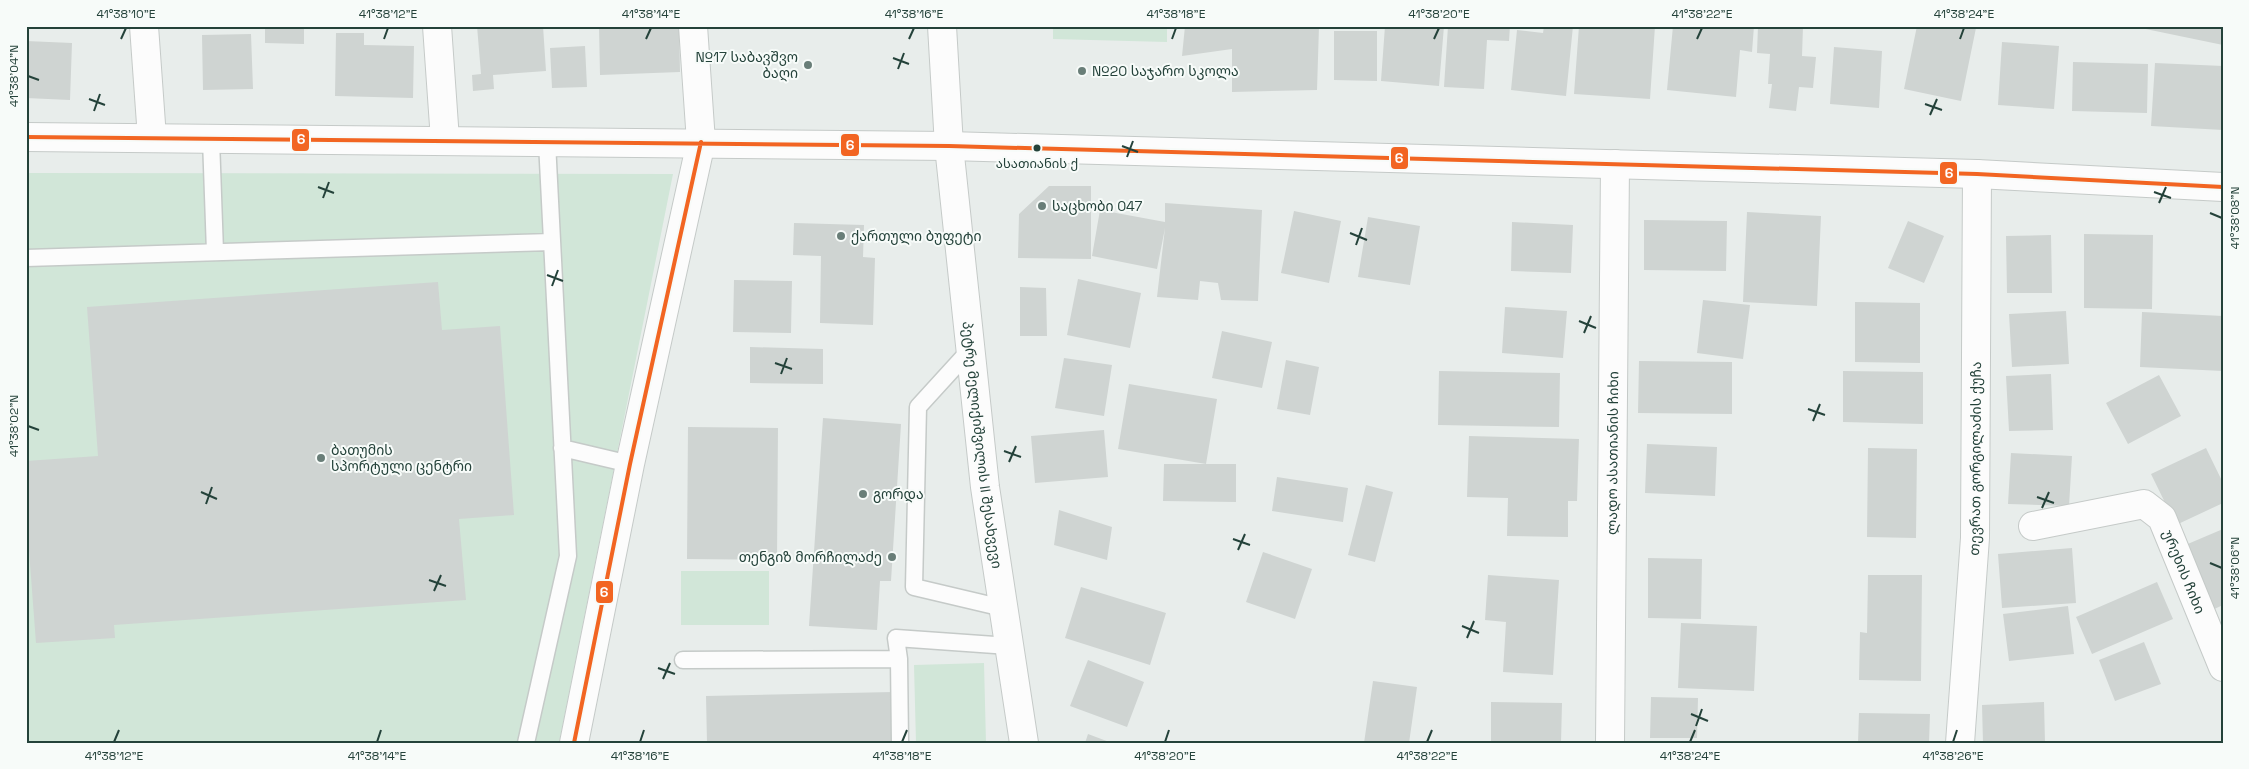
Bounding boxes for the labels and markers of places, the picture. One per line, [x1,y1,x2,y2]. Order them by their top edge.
place label: №17 საბავშვო ბაღი [695,48,798,82]
marker: №17 საბავშვო ბაღი [802,59,814,71]
place label: №20 საჯარო სკოლა [1092,62,1239,80]
marker: №20 საჯარო სკოლა [1076,65,1088,77]
marker: ასათიანის ქ [1032,143,1042,153]
place label: ასათიანის ქ [996,155,1078,172]
place label: საცხობი 047 [1052,197,1142,215]
marker: საცხობი 047 [1036,200,1048,212]
place label: ქართული ბუფეტი [851,227,982,245]
marker: ქართული ბუფეტი [835,230,847,242]
place label: ბათუმის სპორტული ცენტრი [331,441,472,475]
marker: ბათუმის სპორტული ცენტრი [315,452,327,464]
place label: გორდა [873,485,924,503]
marker: გორდა [857,488,869,500]
place label: თენგიზ მორჩილაძე [739,548,882,566]
marker: თენგიზ მორჩილაძე [886,551,898,563]

